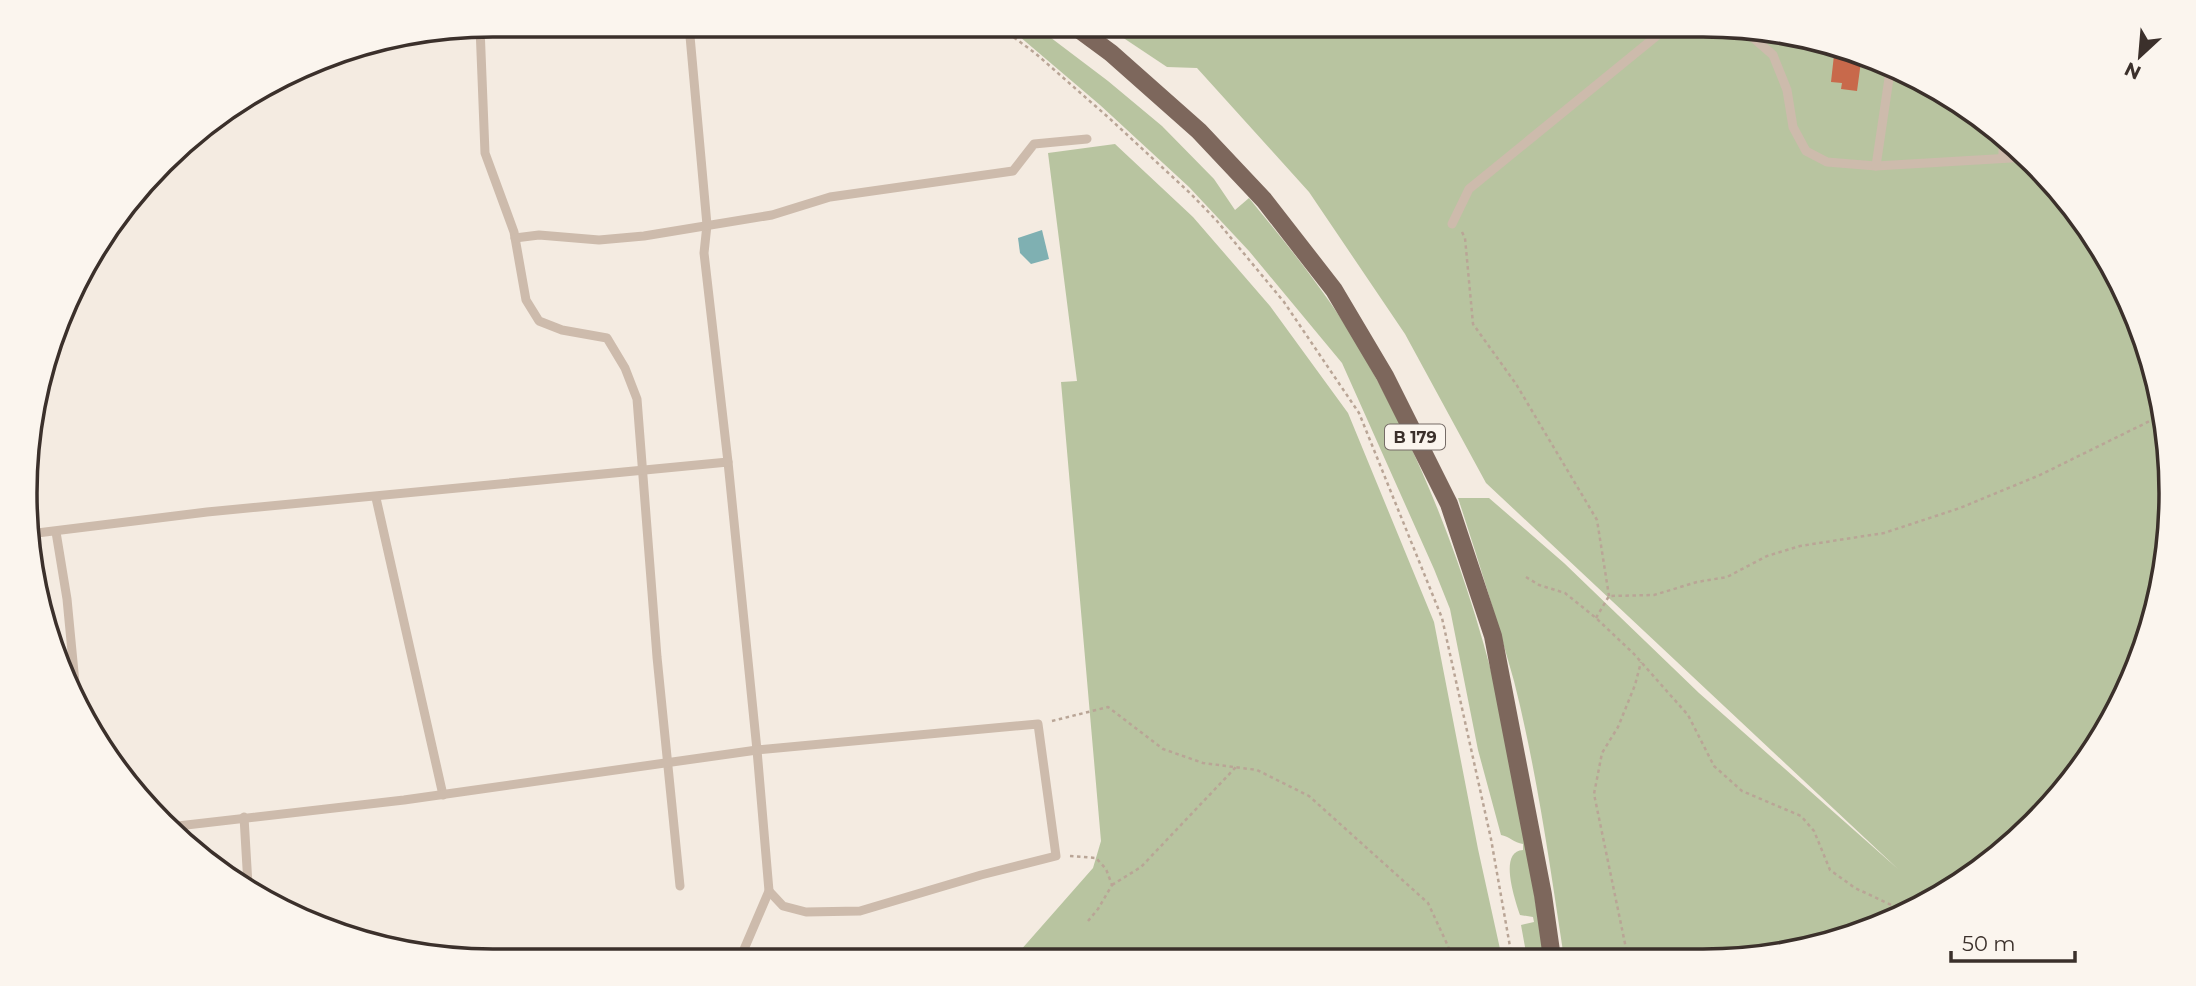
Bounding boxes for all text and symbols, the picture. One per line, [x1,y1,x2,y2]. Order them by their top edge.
north arrow [2105,21,2175,91]
text: N [2121,57,2145,85]
road number: B 179 [1385,424,1445,450]
scale bar [1951,920,2075,964]
text: 50 m [1962,931,2016,956]

